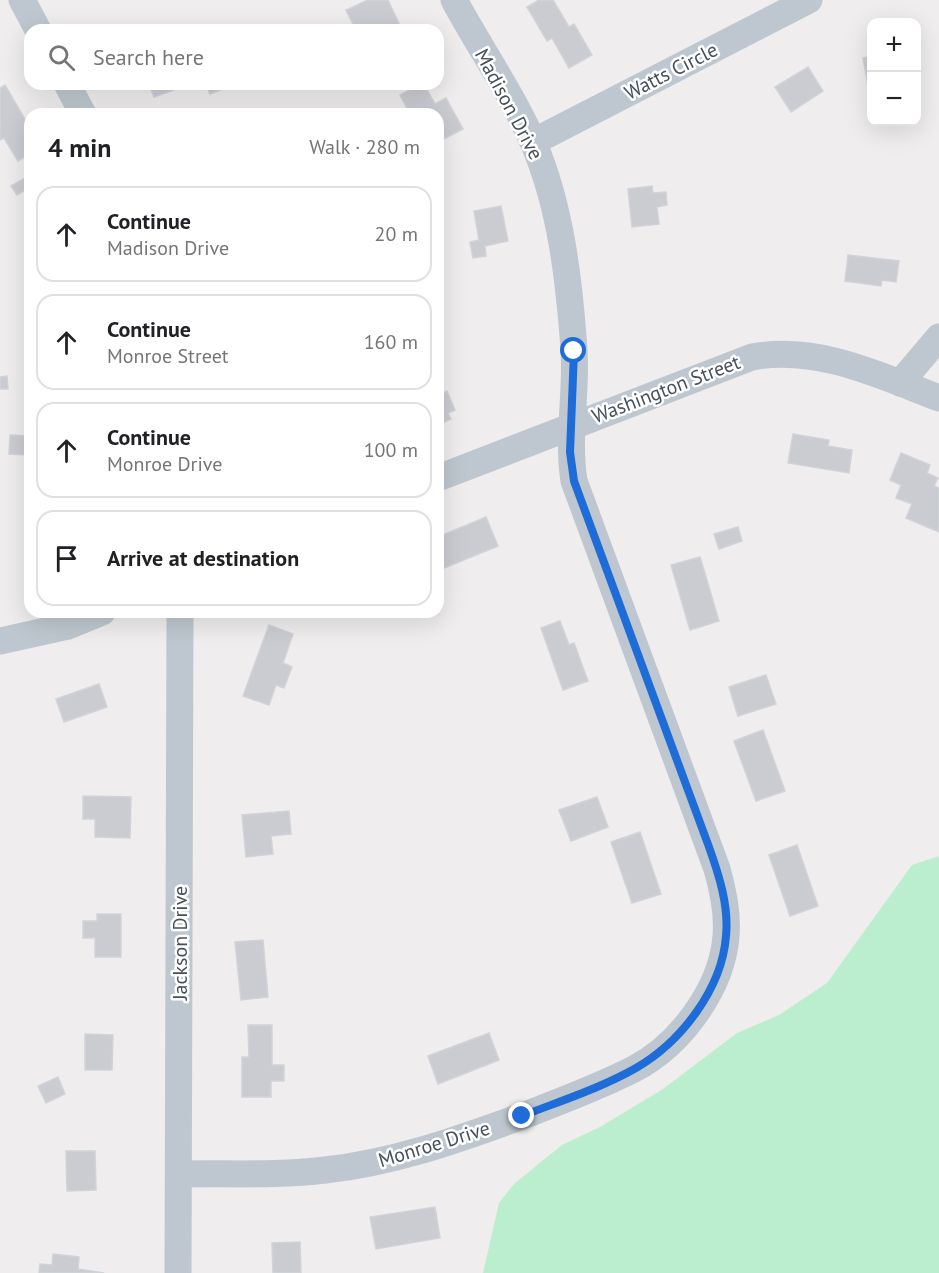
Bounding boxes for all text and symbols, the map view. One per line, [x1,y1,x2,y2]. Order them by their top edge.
map controls [867,18,921,126]
button: + [867,18,921,72]
search box [24,24,444,90]
street label: Watts Circle [620,36,722,106]
icon: search [45,41,78,74]
text: Search here [93,43,204,71]
street label: Madison Drive [469,44,549,164]
button: − [867,72,921,126]
text: 4 min [48,131,111,164]
text: Walk · 280 m [309,134,420,160]
text: Continue [107,207,191,235]
icon: ahead [50,218,83,251]
text: 20 m [375,221,418,247]
text: Madison Drive [107,235,229,261]
text: Continue [107,315,191,343]
icon: ahead [50,326,83,359]
text: 160 m [364,329,418,355]
route start [560,337,586,363]
text: Monroe Street [107,343,229,369]
street label: Washington Street [588,349,744,429]
text: Continue [107,423,191,451]
icon: ahead [50,434,83,467]
text: 100 m [364,437,418,463]
text: Monroe Drive [107,451,222,477]
icon: arrive [50,542,83,575]
text: Arrive at destination [107,544,299,572]
street label: Jackson Drive [167,886,193,1001]
route end [508,1102,534,1128]
street label: Monroe Drive [375,1115,493,1173]

